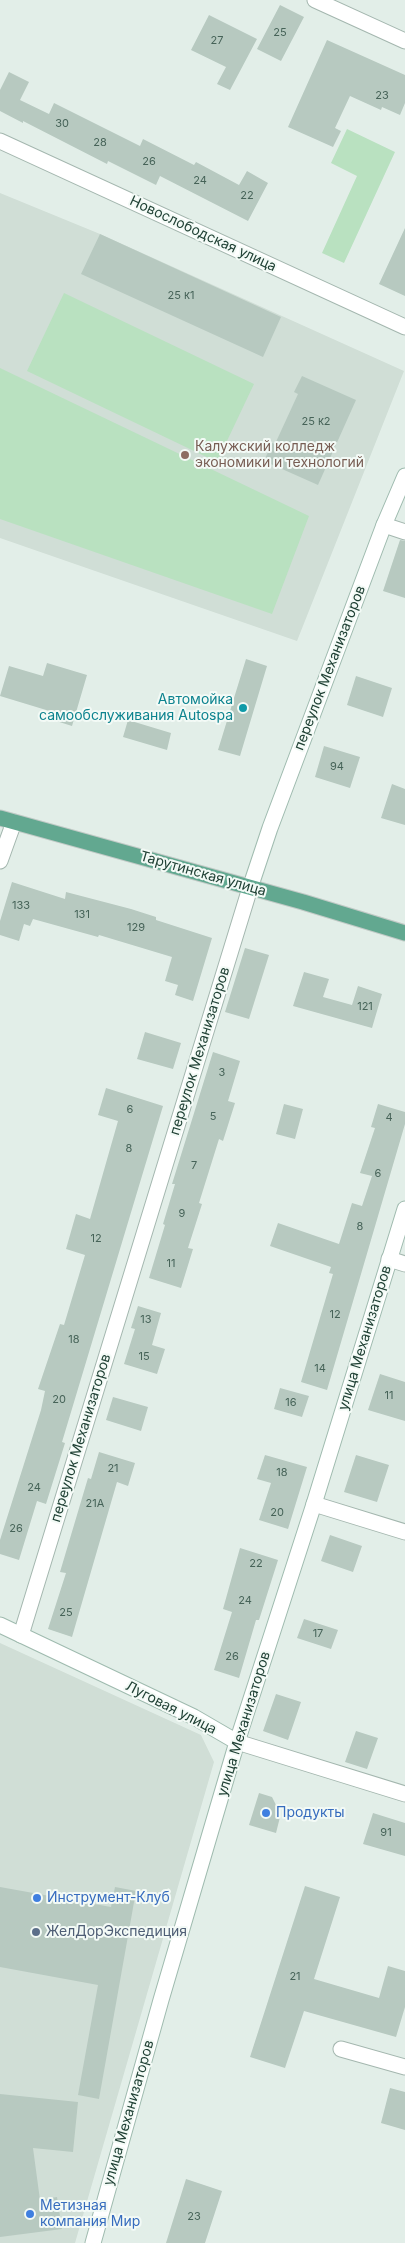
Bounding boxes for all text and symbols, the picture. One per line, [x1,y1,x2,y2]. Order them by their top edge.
house number: 25 [273,26,287,40]
house number: 27 [211,34,223,48]
house number: 23 [375,89,389,103]
house number: 30 [55,117,69,131]
house number: 28 [93,136,107,150]
house number: 26 [142,155,156,169]
house number: 24 [193,174,207,188]
house number: 22 [240,189,254,203]
street label: Новослободская улица [127,193,279,275]
house number: 25 к1 [168,289,194,303]
house number: 25 к2 [301,415,331,429]
place label: Калужский колледж экономики и технологий [195,439,364,472]
marker: Калужский колледж экономики и технологий [179,449,191,461]
street label: переулок Механизаторов [291,583,369,753]
place label: Автомойка самообслуживания Autospa [39,692,233,724]
marker: Автомойка самообслуживания Autospa [237,702,249,714]
house number: 94 [330,760,344,774]
street label: Тарутинская улица [138,848,268,900]
house number: 133 [12,899,30,913]
house number: 131 [74,908,90,922]
house number: 129 [127,921,145,935]
street label: переулок Механизаторов [166,965,234,1137]
house number: 121 [357,1000,373,1014]
house number: 3 [219,1066,225,1080]
house number: 6 [127,1103,133,1117]
house number: 5 [210,1110,216,1124]
house number: 4 [385,1111,393,1125]
house number: 8 [126,1142,132,1156]
house number: 7 [191,1159,197,1173]
house number: 6 [375,1167,381,1181]
house number: 9 [179,1207,185,1221]
house number: 8 [357,1220,363,1234]
house number: 12 [90,1232,102,1246]
house number: 11 [167,1257,175,1271]
street label: улица Механизаторов [335,1264,395,1412]
house number: 12 [329,1308,341,1322]
house number: 13 [140,1313,152,1327]
house number: 18 [68,1333,80,1347]
house number: 15 [138,1350,150,1364]
street label: переулок Механизаторов [47,1352,115,1524]
house number: 14 [314,1362,326,1376]
house number: 11 [385,1389,393,1403]
house number: 20 [52,1393,66,1407]
house number: 16 [285,1396,297,1410]
house number: 21 [107,1462,119,1476]
house number: 18 [276,1466,288,1480]
house number: 24 [27,1481,41,1495]
house number: 21А [86,1497,104,1511]
house number: 20 [270,1506,284,1520]
house number: 26 [9,1522,23,1536]
house number: 22 [249,1557,263,1571]
house number: 24 [238,1594,252,1608]
house number: 25 [59,1606,73,1620]
house number: 17 [313,1627,323,1641]
street label: улица Механизаторов [214,1650,274,1798]
house number: 26 [225,1650,239,1664]
street label: Луговая улица [123,1678,219,1738]
place label: Продукты [276,1805,345,1821]
marker: Продукты [260,1807,272,1819]
house number: 91 [380,1826,392,1840]
place label: Инструмент-Клуб [47,1890,170,1906]
marker: Инструмент-Клуб [31,1892,43,1904]
place label: ЖелДорЭкспедиция [46,1924,187,1940]
marker: ЖелДорЭкспедиция [30,1926,42,1938]
house number: 21 [289,1970,301,1984]
street label: улица Механизаторов [100,2038,158,2188]
place label: Метизная компания Мир [40,2198,140,2230]
marker: Метизная компания Мир [24,2208,36,2220]
house number: 23 [187,2210,201,2224]

